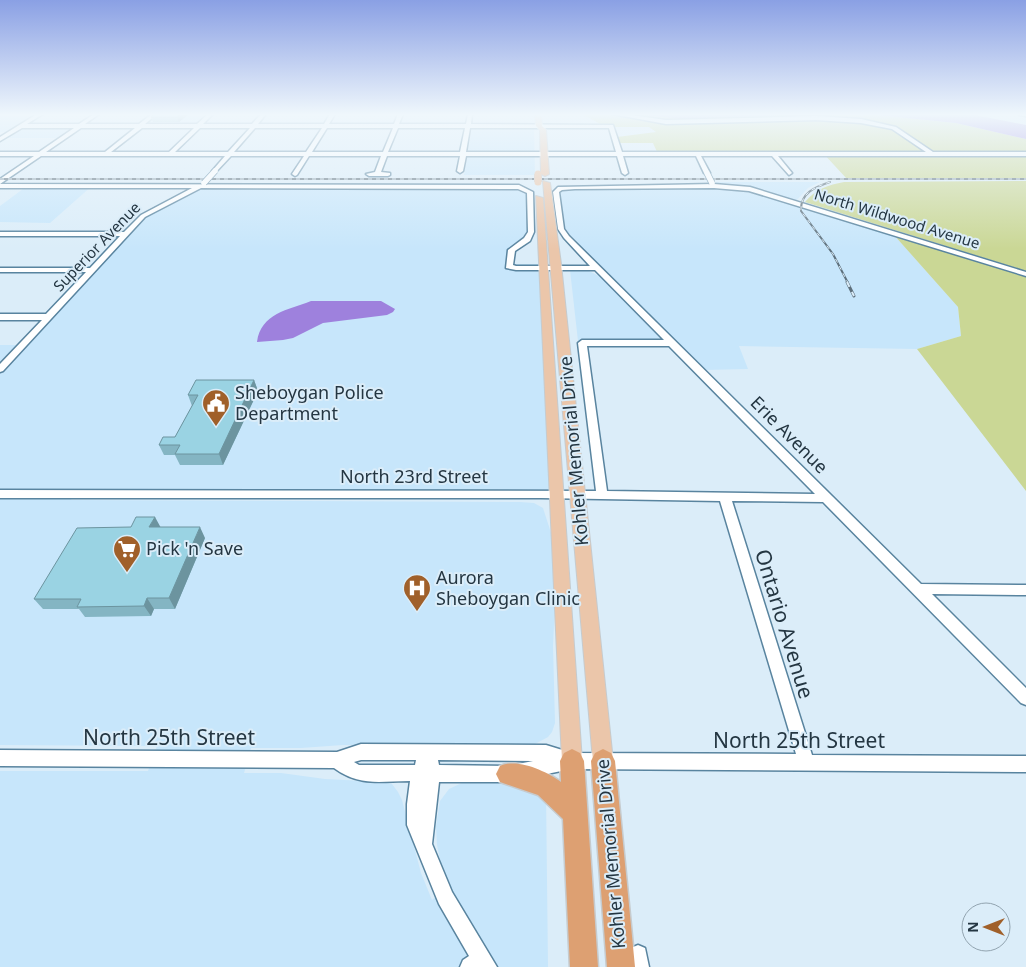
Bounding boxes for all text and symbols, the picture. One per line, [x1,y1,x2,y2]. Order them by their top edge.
street label: North Wildwood Avenue [812,183,982,253]
street label: Superior Avenue [48,197,144,295]
street label: Kohler Memorial Drive [553,355,593,547]
place label: Sheboygan Police Department [235,380,384,425]
public building icon: Sheboygan Police Department [201,388,231,427]
street label: Erie Avenue [746,390,834,478]
street label: North 23rd Street [340,464,488,488]
supermarket icon: Pick 'n Save [112,534,142,573]
place label: Pick 'n Save [146,536,243,560]
street label: Ontario Avenue [749,546,821,702]
place label: Aurora Sheboygan Clinic [436,565,580,610]
hospital icon: Aurora Sheboygan Clinic [402,573,432,612]
street label: North 25th Street [83,723,255,751]
street label: North 25th Street [713,726,885,754]
street label: Kohler Memorial Drive [590,758,630,950]
north arrow [961,902,1011,952]
text: N [963,921,982,933]

